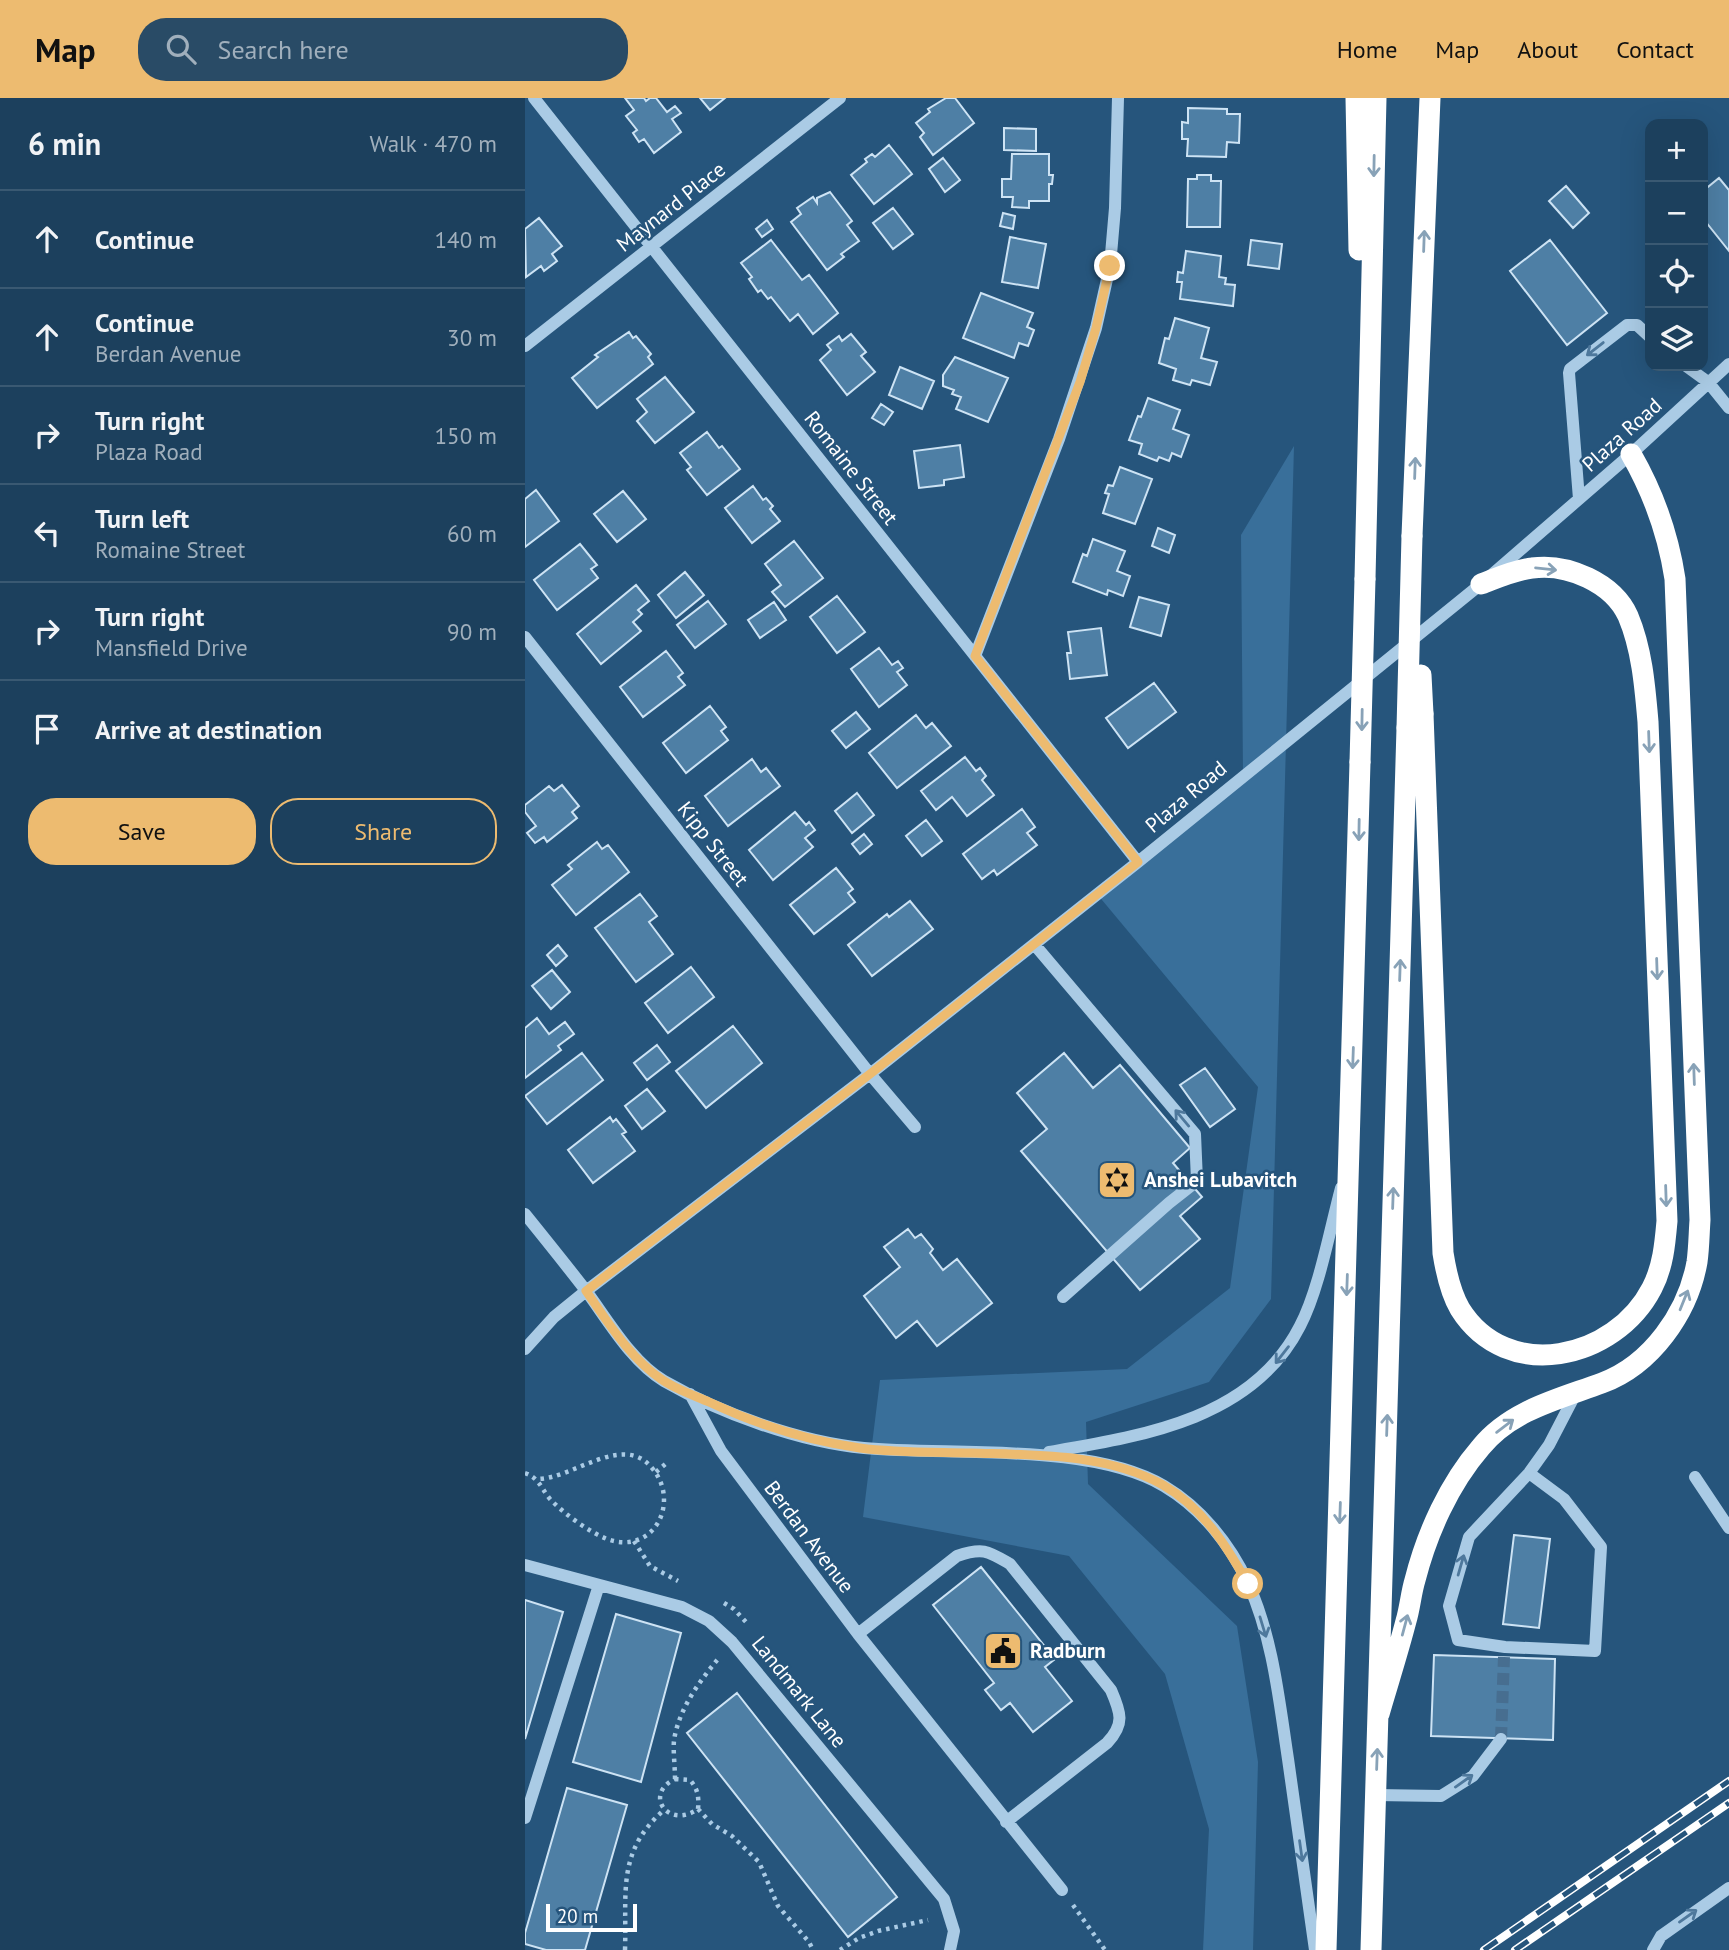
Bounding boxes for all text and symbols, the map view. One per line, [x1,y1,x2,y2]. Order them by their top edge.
search box [138,18,628,81]
text: Map [35,28,96,71]
icon: search [162,30,200,68]
text: Search here [218,33,349,66]
text: Home [1337,34,1397,65]
text: Map [1435,34,1479,65]
text: About [1517,34,1578,65]
text: Contact [1616,34,1694,65]
map controls [1645,119,1708,371]
button: + [1645,119,1708,182]
text: 6 min [28,124,101,163]
text: Walk · 470 m [370,129,497,158]
one-way arrow [1368,154,1381,177]
street label: Maynard Place [611,156,731,257]
button: − [1645,182,1708,245]
icon: ahead [28,220,66,258]
text: Continue [95,223,194,256]
text: 140 m [435,225,497,254]
one-way arrow [1417,229,1431,252]
button: locate [1645,245,1708,308]
route end [1094,250,1125,281]
text: Continue [95,306,194,339]
button: layers [1645,308,1708,371]
icon: ahead [28,318,66,356]
text: 30 m [447,323,497,352]
text: Berdan Avenue [95,339,242,368]
one-way arrow [1586,341,1605,356]
street label: Plaza Road [1576,392,1667,478]
text: Turn right [95,404,204,437]
street label: Romaine Street [799,405,904,530]
icon: right [28,416,66,454]
text: 150 m [435,421,497,450]
text: Plaza Road [95,437,203,466]
one-way arrow [1409,457,1422,480]
text: Turn left [95,502,189,535]
icon: left [28,514,66,552]
text: 60 m [447,519,497,548]
text: Romaine Street [95,535,245,564]
one-way arrow [1534,563,1557,576]
text: Turn right [95,600,204,633]
icon: right [28,612,66,650]
text: 90 m [447,617,497,646]
text: Mansfield Drive [95,633,248,662]
one-way arrow [1355,709,1368,732]
icon: arrive [28,710,66,748]
text: Arrive at destination [95,713,322,746]
one-way arrow [1642,730,1656,753]
street label: Plaza Road [1139,755,1232,839]
street label: Kipp Street [672,796,755,892]
button: Save [28,798,256,865]
button: Share [270,798,497,865]
one-way arrow [1352,819,1366,842]
one-way arrow [1651,957,1664,980]
one-way arrow [1393,959,1406,982]
one-way arrow [1346,1046,1360,1069]
one-way arrow [1688,1063,1701,1086]
one-way arrow [1174,1109,1190,1127]
synagogue icon: Anshei Lubavitch [1096,1159,1138,1201]
place label: Anshei Lubavitch [1144,1166,1297,1193]
one-way arrow [1659,1185,1672,1208]
one-way arrow [1387,1186,1400,1209]
one-way arrow [1340,1273,1354,1296]
one-way arrow [1679,1289,1692,1311]
one-way arrow [1274,1346,1289,1364]
one-way arrow [1380,1414,1393,1437]
one-way arrow [1495,1418,1513,1433]
street label: Berdan Avenue [758,1475,860,1598]
one-way arrow [1334,1501,1347,1524]
one-way arrow [1455,1554,1468,1577]
route start [1232,1568,1263,1599]
one-way arrow [1399,1614,1412,1636]
one-way arrow [1257,1615,1270,1637]
street label: Landmark Lane [746,1630,853,1753]
public building icon: Radburn [982,1630,1024,1672]
place label: Radburn [1030,1637,1106,1664]
one-way arrow [1371,1748,1384,1771]
one-way arrow [1454,1774,1473,1788]
one-way arrow [1295,1839,1308,1862]
scale bar [546,1901,637,1933]
text: 20 m [557,1904,598,1928]
one-way arrow [1678,1909,1697,1923]

